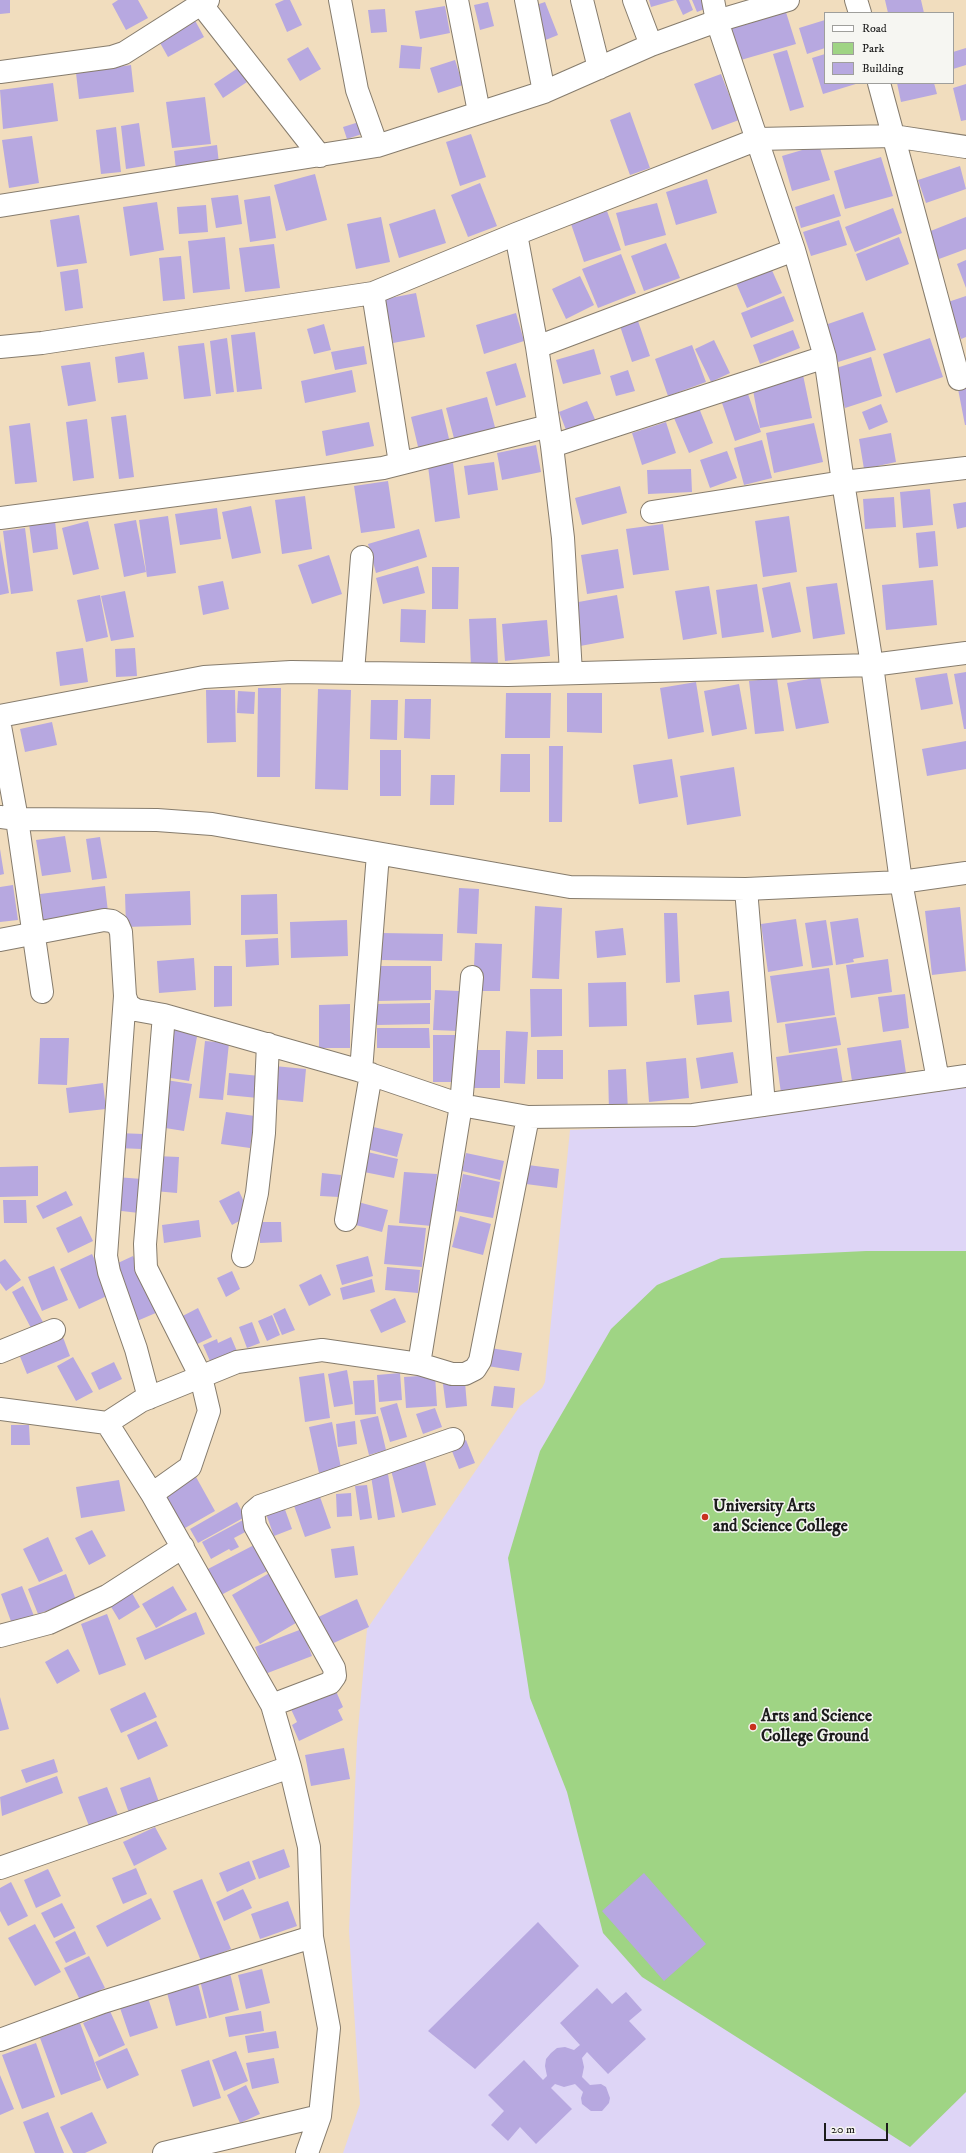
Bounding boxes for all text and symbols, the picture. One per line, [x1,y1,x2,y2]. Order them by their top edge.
legend [824,12,954,84]
text: Road [862,21,887,36]
text: Park [862,41,884,56]
text: Building [862,61,903,76]
place label: University Arts and Science College [713,1497,848,1537]
marker: University Arts and Science College [700,1512,710,1522]
place label: Arts and Science College Ground [761,1707,872,1747]
marker: Arts and Science College Ground [748,1722,758,1732]
scale bar [826,2115,890,2141]
text: 20 m [831,2122,855,2137]

